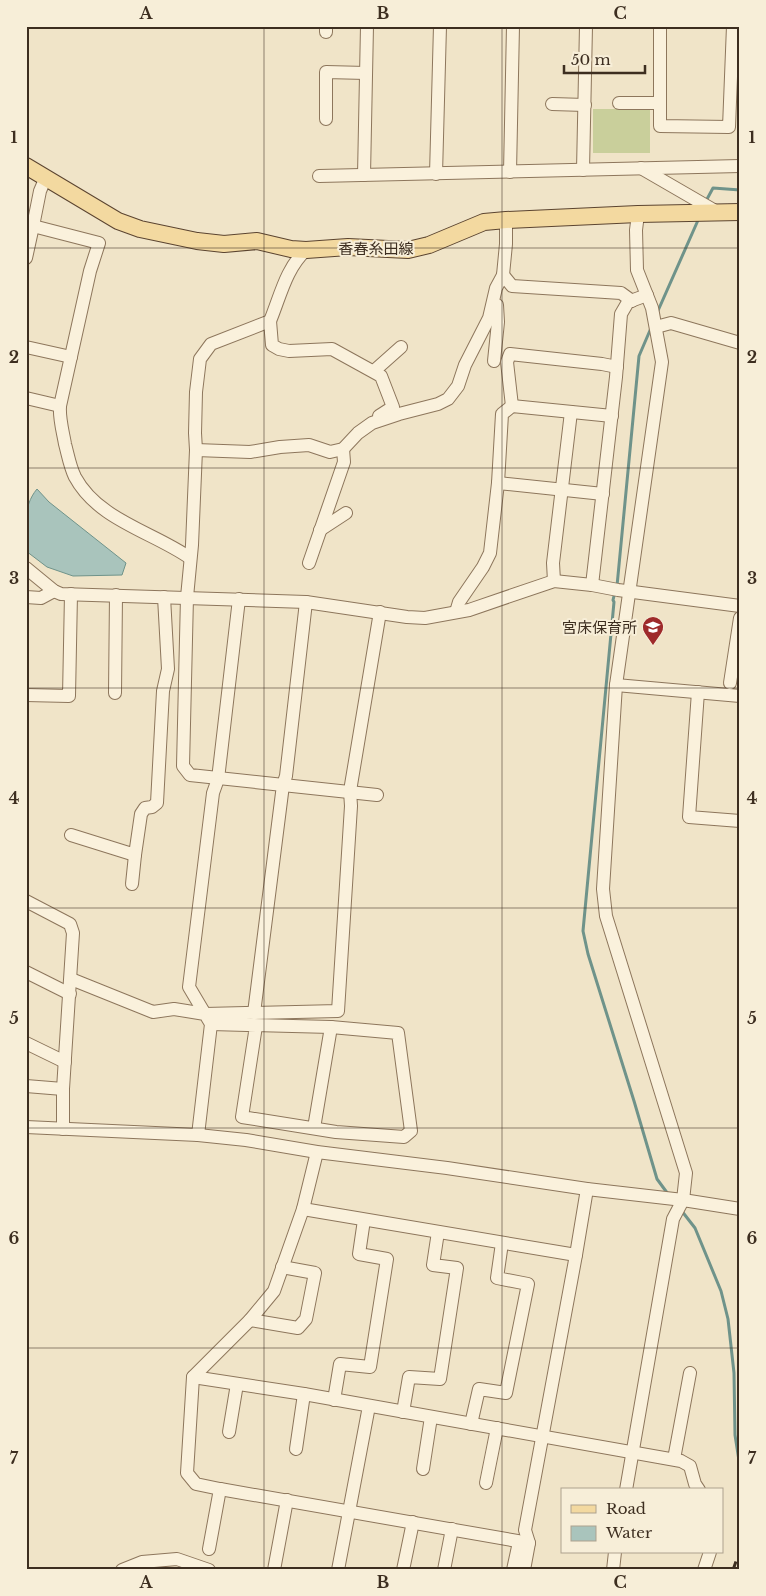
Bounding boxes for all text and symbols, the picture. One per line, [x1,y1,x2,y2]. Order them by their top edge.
text: A [139,3,154,23]
text: B [377,3,390,23]
text: C [613,3,627,23]
scale bar [564,42,645,74]
text: 50 m [571,50,611,69]
text: 1 [11,127,18,147]
text: 1 [749,127,756,147]
street label: 香春糸田線 [338,239,414,258]
text: 2 [9,347,19,367]
text: 2 [747,347,757,367]
text: 3 [9,568,19,588]
text: 3 [747,568,757,588]
school or university icon: 宮床保育所 [641,615,665,646]
place label: 宮床保育所 [562,618,637,637]
text: 4 [9,788,19,808]
text: 4 [747,788,757,808]
text: 5 [9,1008,19,1028]
text: 5 [747,1008,757,1028]
text: 6 [9,1228,20,1248]
text: 6 [747,1228,758,1248]
text: 7 [10,1448,19,1468]
text: 7 [748,1448,757,1468]
legend [561,1488,724,1554]
text: Road [606,1499,646,1518]
text: Water [605,1523,653,1542]
text: A [139,1572,154,1592]
text: B [377,1572,390,1592]
text: C [613,1572,627,1592]

